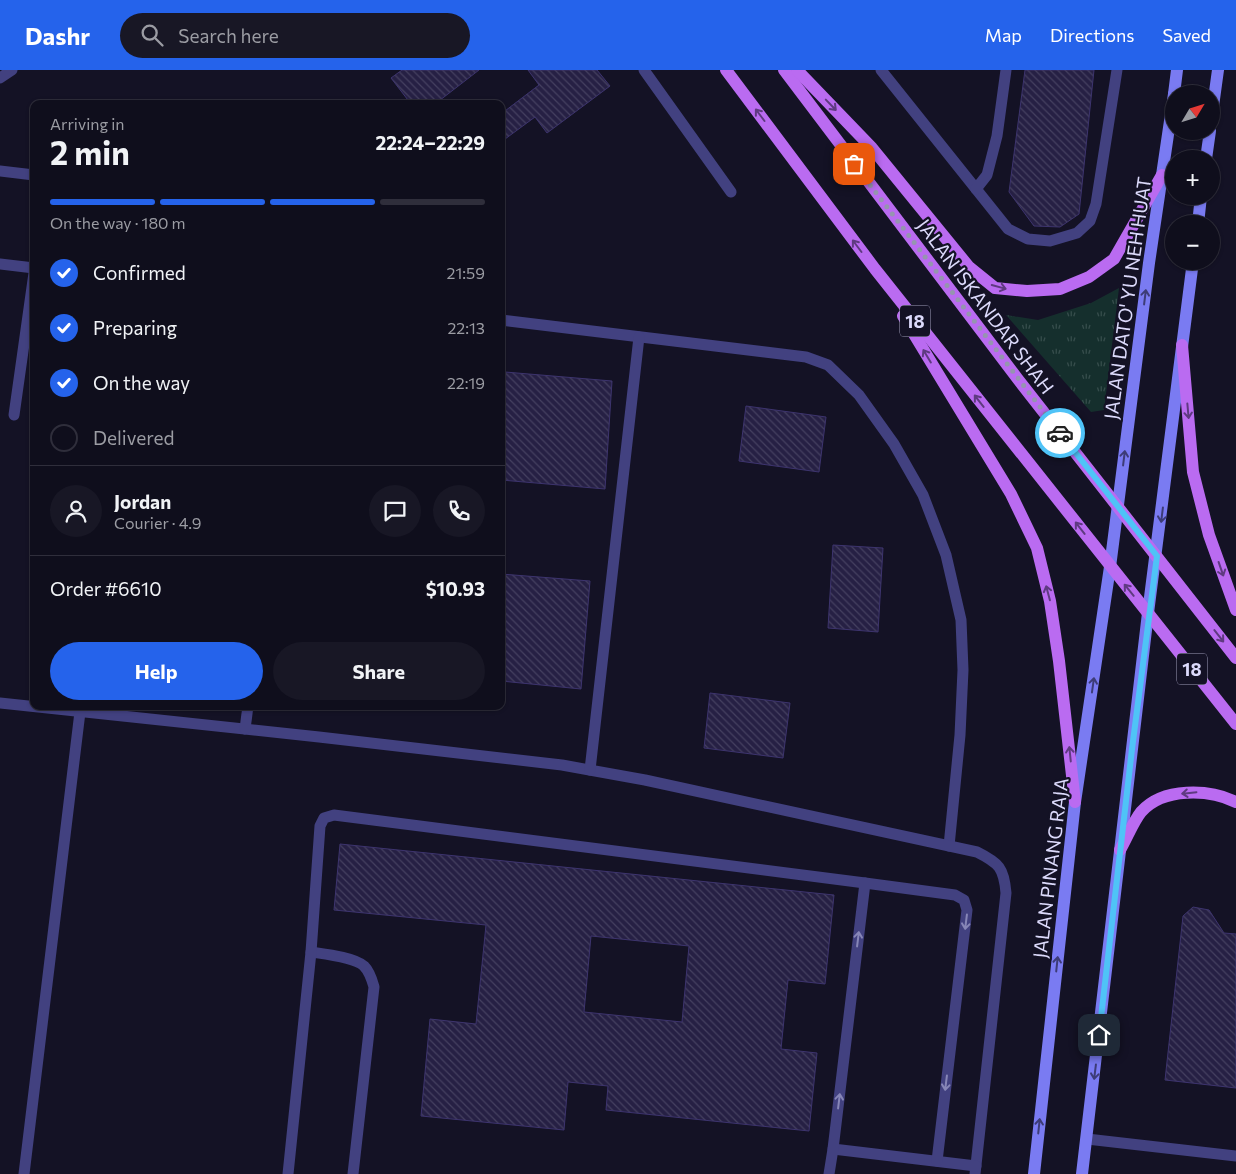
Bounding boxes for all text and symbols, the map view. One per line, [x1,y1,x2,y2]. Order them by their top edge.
search box [120,13,470,58]
text: Dashr [25,21,90,50]
icon: search [138,21,166,49]
text: Search here [178,24,279,47]
text: Map [985,24,1022,46]
text: Directions [1050,24,1134,46]
text: Saved [1162,24,1211,46]
north arrow [1165,85,1220,140]
map controls [1165,85,1220,270]
one-way arrow [825,99,837,111]
one-way arrow [755,108,765,122]
text: Arriving in [50,114,124,133]
text: 22:24–22:29 [375,131,485,154]
text: 2 min [50,132,130,172]
pin [833,143,875,185]
icon: bag [840,150,868,178]
button: + [1165,150,1220,205]
street label: JALAN DATO' YU NEH HUAT [1099,175,1155,421]
text: On the way · 180 m [50,213,186,232]
street label: JALAN ISKANDAR SHAH [913,214,1059,398]
button: − [1165,215,1220,270]
one-way arrow [852,239,862,253]
icon: check [50,259,78,287]
text: Confirmed [93,261,186,284]
text: 21:59 [447,263,485,282]
one-way arrow [991,283,1007,292]
one-way arrow [1140,289,1150,305]
road number: 18 [900,306,930,336]
icon: check [50,314,78,342]
text: Preparing [93,316,177,339]
text: 22:13 [448,318,485,337]
one-way arrow [922,349,932,363]
icon: check [50,369,78,397]
text: On the way [93,371,190,394]
text: 22:19 [447,373,485,392]
one-way arrow [974,395,985,408]
one-way arrow [1183,403,1193,419]
courier [1035,408,1085,458]
icon: car [1046,419,1074,447]
text: Delivered [93,426,174,449]
one-way arrow [1119,450,1129,466]
button: person [50,485,102,537]
button: chat [369,485,421,537]
button: phone [433,485,485,537]
text: Jordan [114,490,171,513]
one-way arrow [1157,507,1167,523]
text: Courier · 4.9 [114,513,201,532]
one-way arrow [1075,522,1086,535]
one-way arrow [1217,561,1226,577]
text: Order #6610 [50,577,162,600]
text: $10.93 [426,577,485,600]
one-way arrow [1124,584,1135,597]
one-way arrow [1043,585,1052,601]
one-way arrow [1214,629,1224,643]
button: Help [50,642,263,700]
button: Share [273,642,485,700]
road number: 18 [1177,654,1207,684]
one-way arrow [1088,677,1098,693]
one-way arrow [1065,746,1074,762]
street label: JALAN PINANG RAJA [1028,776,1072,960]
one-way arrow [1181,788,1197,798]
one-way arrow [961,913,971,929]
one-way arrow [853,932,863,948]
one-way arrow [1052,956,1062,972]
pin [1078,1014,1120,1056]
icon: home [1085,1021,1113,1049]
one-way arrow [1090,1064,1100,1080]
one-way arrow [941,1075,951,1091]
one-way arrow [834,1093,844,1109]
one-way arrow [1034,1118,1044,1134]

